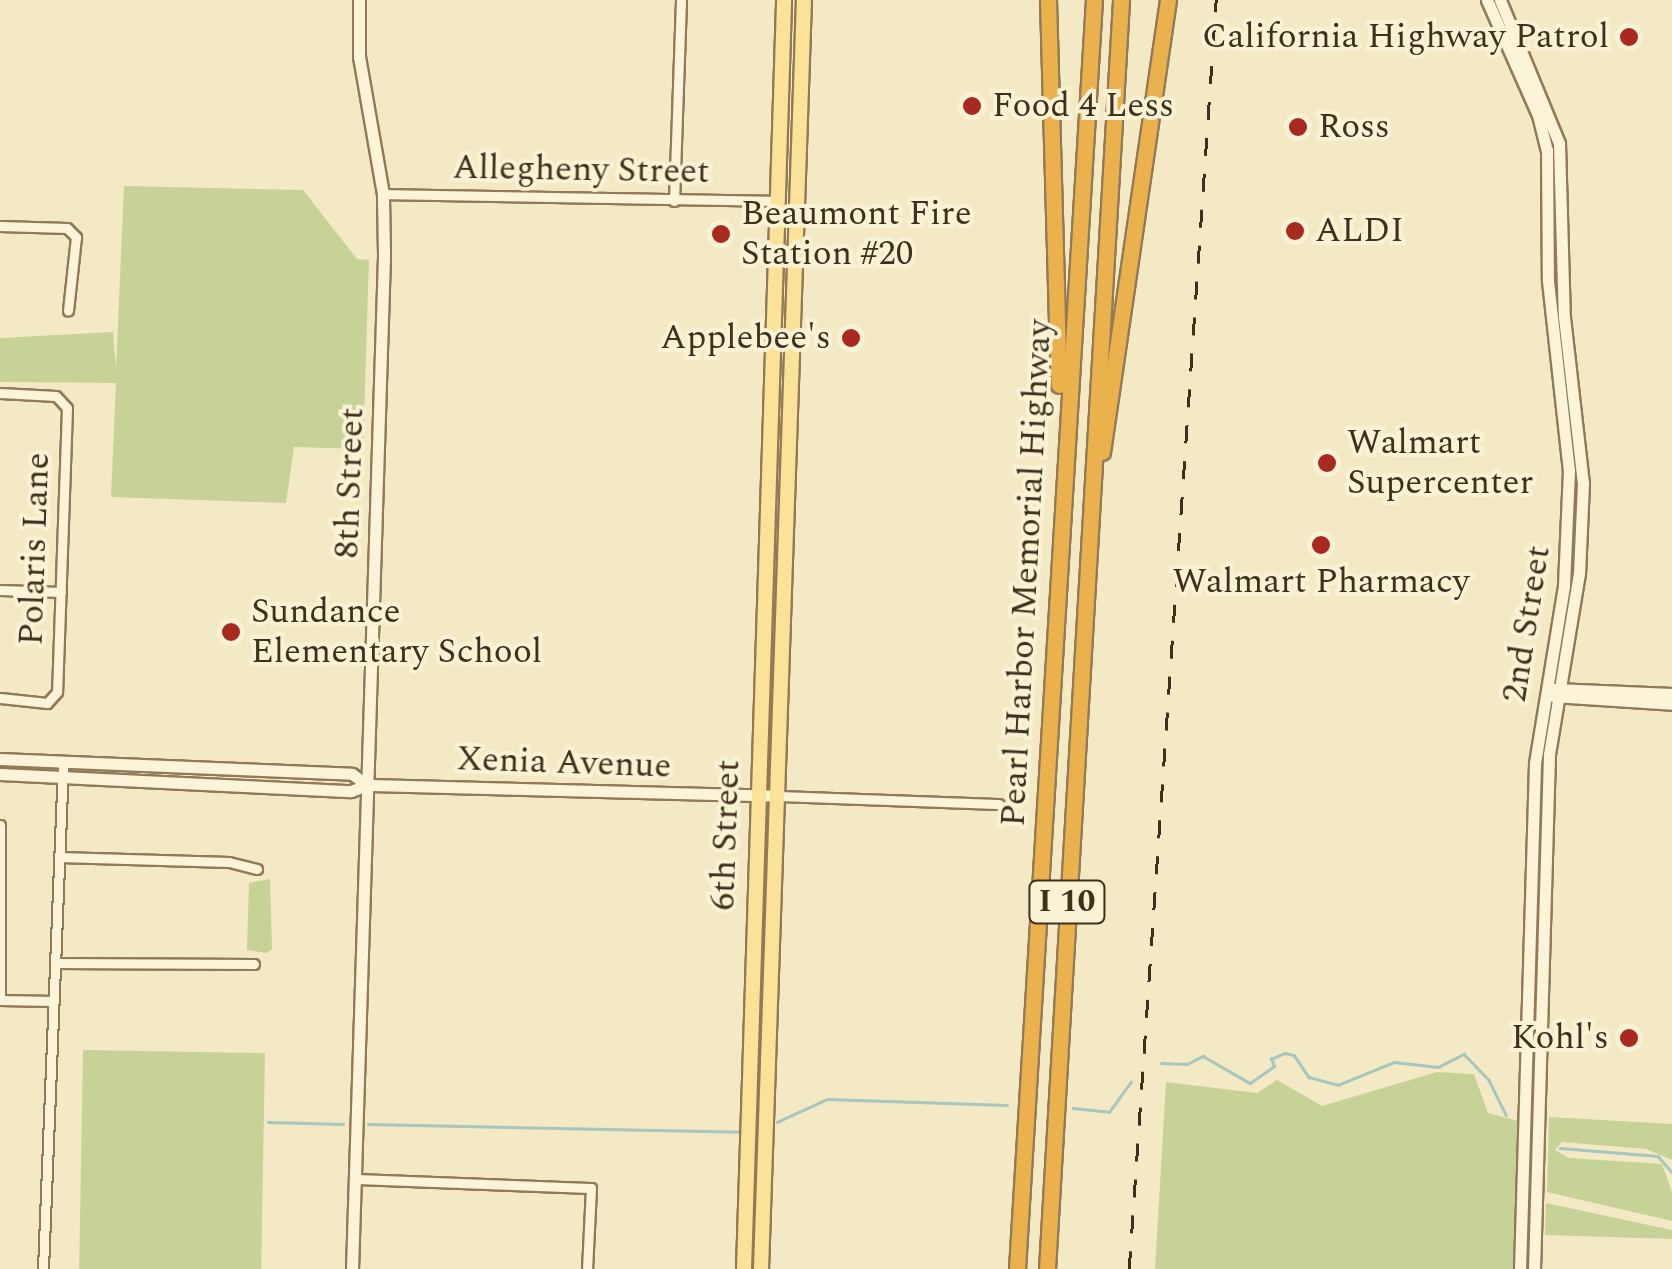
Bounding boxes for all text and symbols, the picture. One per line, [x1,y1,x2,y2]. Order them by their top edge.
place label: California Highway Patrol [1202,16,1609,58]
marker: California Highway Patrol [1618,26,1640,48]
place label: Food 4 Less [992,85,1174,127]
marker: Food 4 Less [961,95,983,117]
place label: Ross [1318,106,1390,148]
marker: Ross [1287,116,1309,138]
street label: Allegheny Street [452,147,710,193]
place label: Beaumont Fire Station #20 [741,193,972,275]
place label: ALDI [1315,210,1404,252]
marker: ALDI [1284,220,1306,242]
marker: Beaumont Fire Station #20 [710,223,732,245]
place label: Applebee's [660,317,831,359]
street label: Pearl Harbor Memorial Highway [993,318,1061,828]
marker: Applebee's [840,327,862,349]
street label: 8th Street [326,407,374,559]
place label: Walmart Supercenter [1347,422,1533,504]
street label: Polaris Lane [11,452,59,646]
marker: Walmart Supercenter [1316,452,1338,474]
marker: Walmart Pharmacy [1310,534,1332,556]
street label: 2nd Street [1494,543,1560,705]
place label: Walmart Pharmacy [1172,561,1470,603]
place label: Sundance Elementary School [251,591,542,673]
marker: Sundance Elementary School [220,621,242,643]
street label: Xenia Avenue [456,738,672,788]
street label: 6th Street [702,759,750,911]
road number: I 10 [1027,875,1107,929]
place label: Kohl's [1511,1017,1609,1059]
marker: Kohl's [1618,1027,1640,1049]

